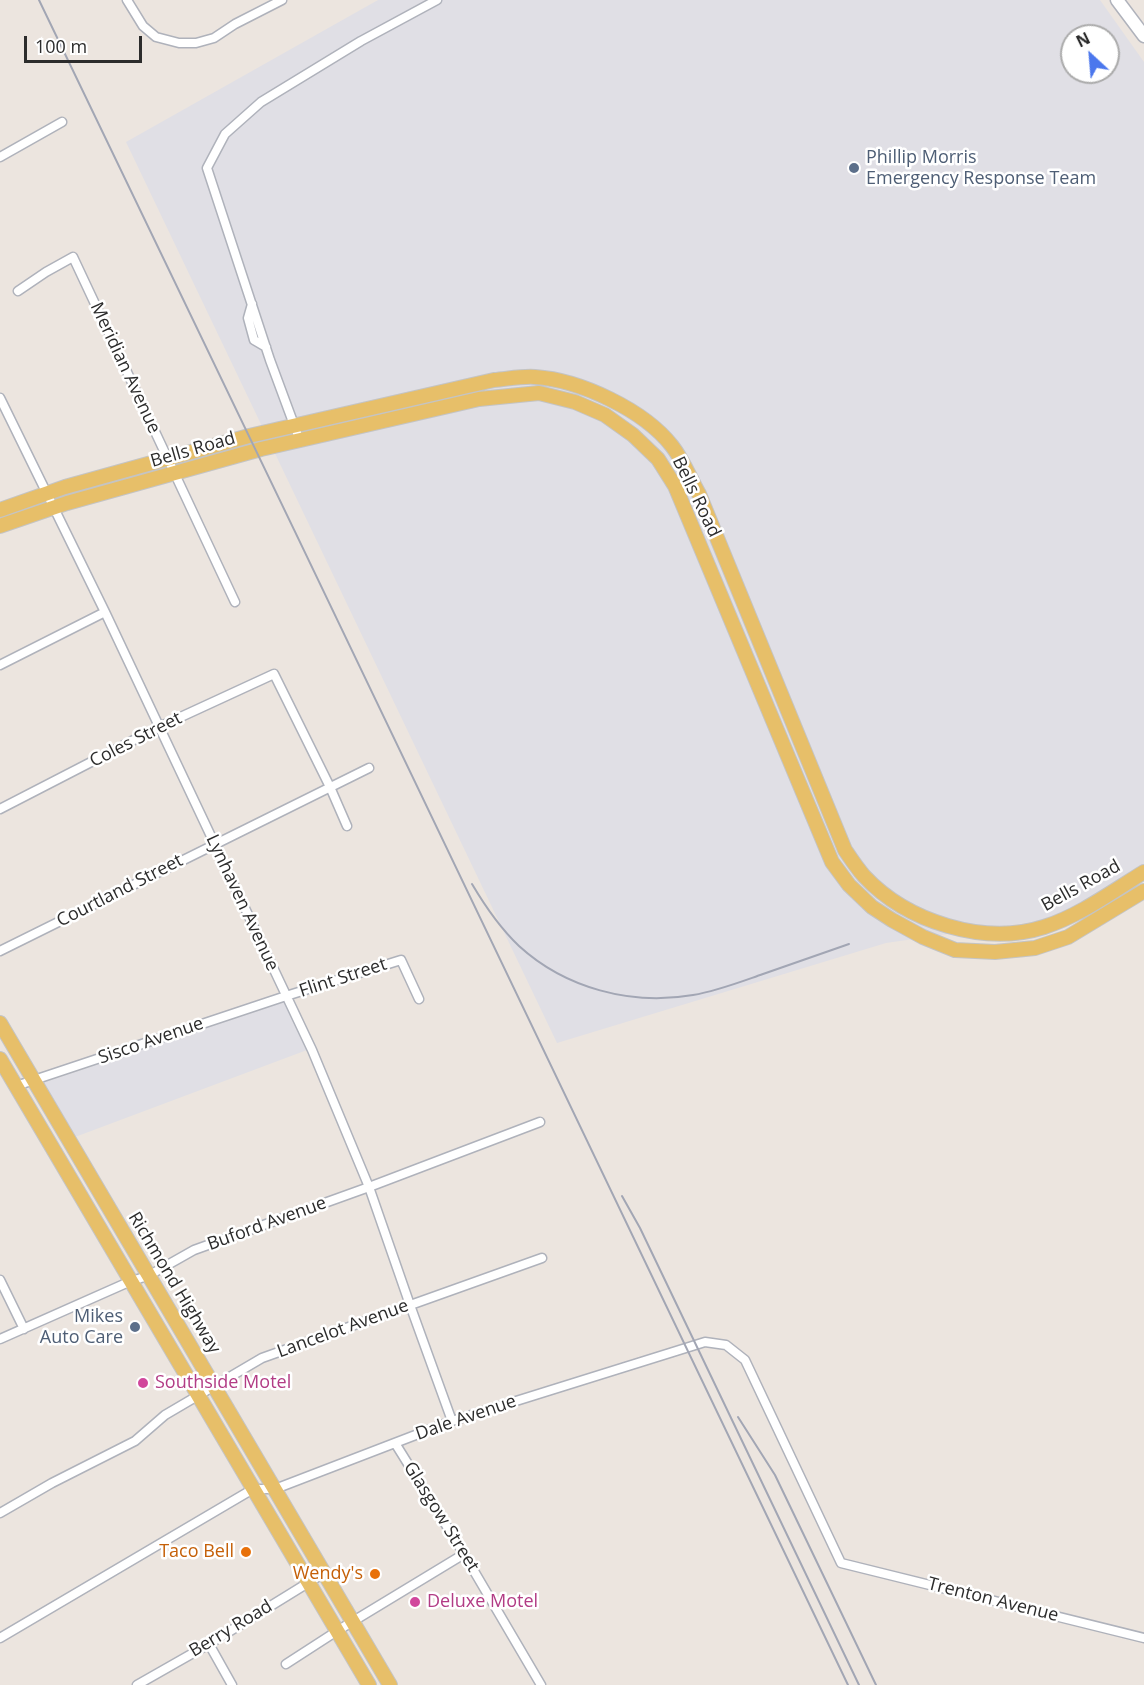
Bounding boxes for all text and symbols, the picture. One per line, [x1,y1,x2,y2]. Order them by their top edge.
scale bar [27,24,146,62]
north arrow [1060,24,1120,84]
text: N [1072,27,1094,52]
text: 100 m [35,34,87,58]
place label: Phillip Morris Emergency Response Team [866,147,1096,190]
marker: Phillip Morris Emergency Response Team [847,161,861,175]
street label: Meridian Avenue [85,299,165,437]
street label: Bells Road [148,428,238,472]
street label: Bells Road [667,453,725,541]
street label: Coles Street [86,708,186,772]
street label: Lynhaven Avenue [201,831,283,975]
street label: Courtland Street [53,850,187,932]
street label: Bells Road [1038,855,1124,917]
street label: Flint Street [296,954,390,1002]
street label: Sisco Avenue [96,1013,206,1069]
street label: Buford Avenue [204,1192,330,1256]
street label: Richmond Highway [123,1208,225,1358]
street label: Lancelot Avenue [274,1295,412,1363]
place label: Mikes Auto Care [40,1306,123,1348]
marker: Mikes Auto Care [128,1320,142,1334]
place label: Southside Motel [155,1372,291,1394]
marker: Southside Motel [136,1376,150,1390]
street label: Dale Avenue [413,1391,519,1445]
street label: Glasgow Street [399,1458,483,1576]
place label: Taco Bell [159,1541,234,1563]
marker: Taco Bell [239,1545,253,1559]
place label: Wendy's [293,1563,363,1585]
marker: Wendy's [368,1567,382,1581]
street label: Trenton Avenue [925,1573,1061,1627]
place label: Deluxe Motel [427,1591,538,1613]
marker: Deluxe Motel [408,1595,422,1609]
street label: Berry Road [186,1596,276,1662]

